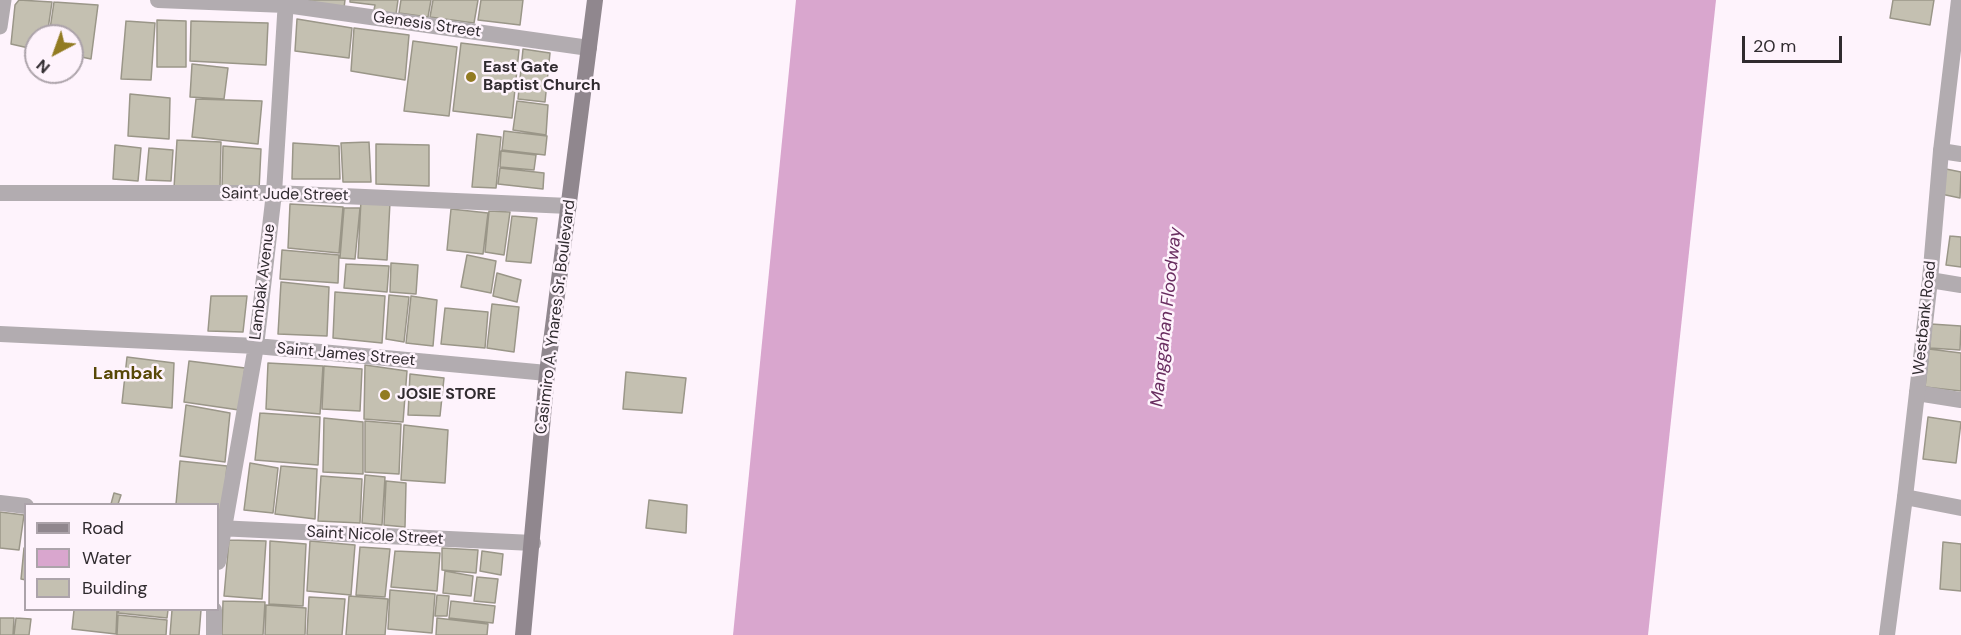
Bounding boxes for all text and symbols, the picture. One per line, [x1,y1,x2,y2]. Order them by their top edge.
street label: Genesis Street [372,8,482,42]
north arrow [24,24,84,84]
scale bar [1745,24,1846,62]
text: 20 m [1753,34,1796,58]
text: N [32,55,54,78]
place label: East Gate Baptist Church [483,58,601,96]
marker: East Gate Baptist Church [464,70,478,84]
street label: Saint Jude Street [221,184,349,206]
street label: Casimiro A. Ynares Sr. Boulevard [532,199,580,435]
street label: Lambak Avenue [246,223,280,341]
water label: Manggahan Floodway [1147,226,1187,408]
street label: Westbank Road [1909,260,1941,376]
street label: Saint James Street [276,339,416,371]
district label: Lambak [93,363,163,385]
place label: JOSIE STORE [397,385,496,405]
marker: JOSIE STORE [378,388,392,402]
legend [24,503,219,611]
text: Road [82,516,124,540]
street label: Saint Nicole Street [306,523,444,549]
text: Water [82,546,132,570]
text: Building [82,576,147,600]

